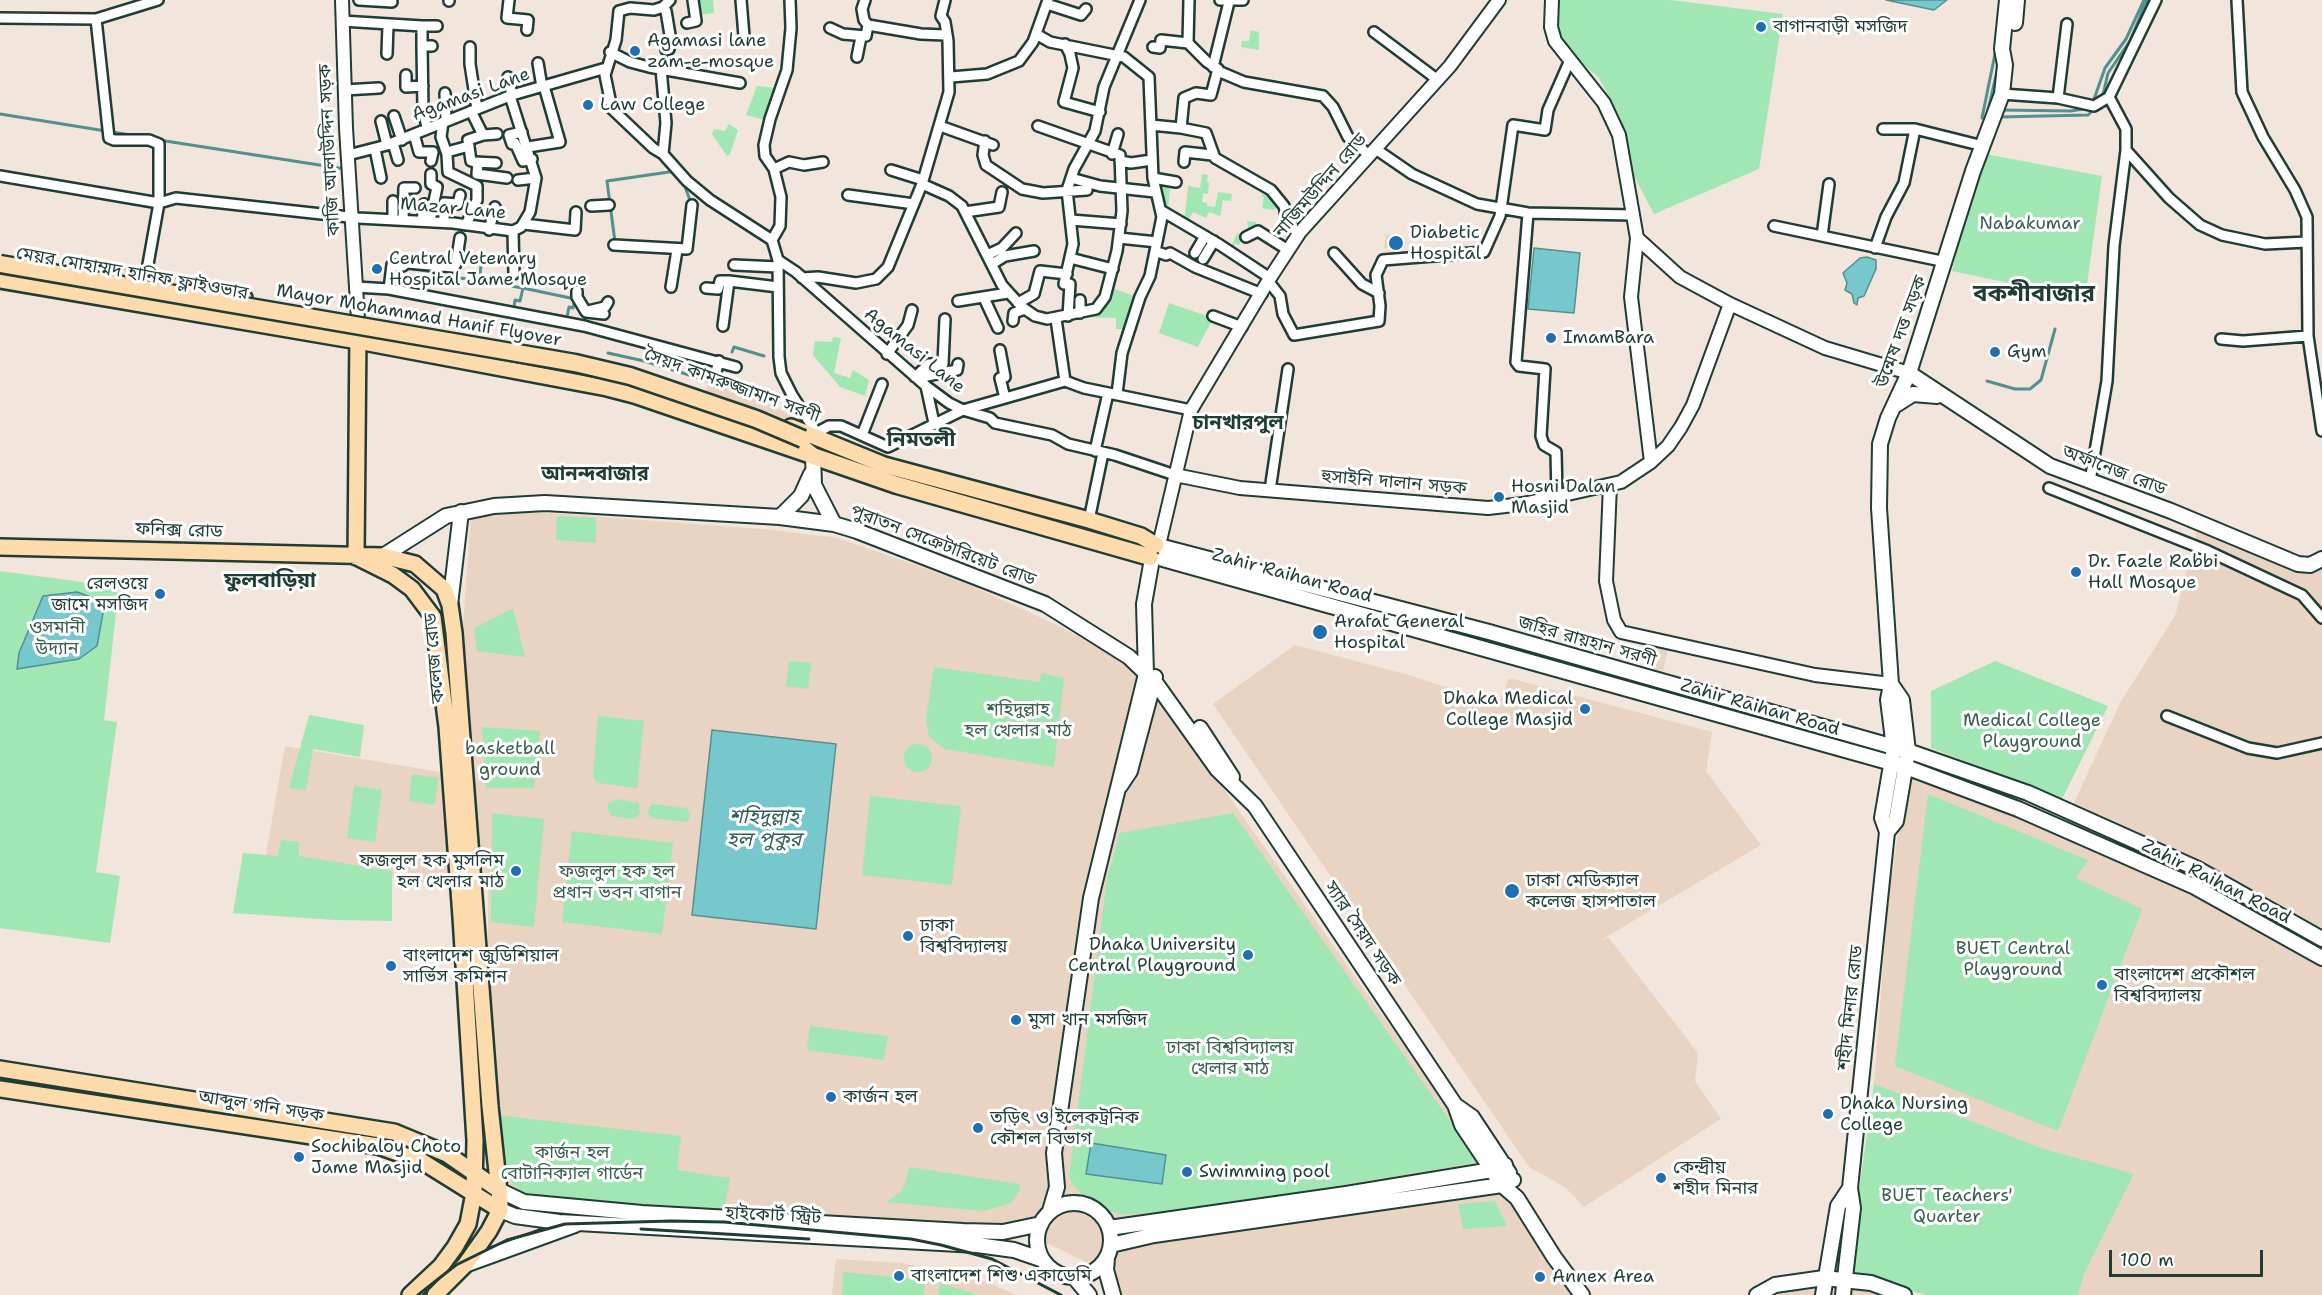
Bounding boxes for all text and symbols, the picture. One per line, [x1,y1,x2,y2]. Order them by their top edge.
place label: বাগানবাড়ী মসজিদ [1773,16,1908,38]
marker: বাগানবাড়ী মসজিদ [1754,20,1768,34]
place label: Agamasi lane zam-e-mosque [647,30,774,72]
marker: Agamasi lane zam-e-mosque [628,44,642,58]
street label: কাজি আলাউদ্দিন সড়ক [315,63,345,237]
street label: Agamasi Lane [409,64,533,126]
place label: Law College [600,94,705,116]
marker: Law College [581,98,595,112]
street label: নাজিমউদ্দিন রোড [1270,130,1372,242]
street label: Mazar Lane [399,194,507,224]
park label: Nabakumar [1979,213,2081,235]
place label: Diabetic Hospital [1410,222,1481,264]
marker: Diabetic Hospital [1387,234,1405,252]
street label: মেয়র মোহাম্মদ হানিফ ফ্লাইওভার [14,243,250,305]
place label: Central Vetenary Hospital Jame Mosque [389,248,587,290]
marker: Central Vetenary Hospital Jame Mosque [370,262,384,276]
street label: উন্মেষ দত্ত সড়ক [1872,273,1932,391]
street label: Mayor Mohammad Hanif Flyover [275,280,563,352]
district label: বকশীবাজার [1973,281,2095,309]
street label: Agamasi Lane [859,304,969,398]
place label: ImamBara [1563,327,1654,349]
marker: ImamBara [1544,331,1558,345]
place label: Gym [2007,341,2046,363]
street label: সৈয়দ কামরুজ্জামান সরণী [641,344,823,428]
marker: Gym [1988,345,2002,359]
district label: চানখারপুল [1192,412,1284,436]
district label: নিমতলী [887,428,955,454]
street label: অর্ফানেজ রোড [2059,441,2169,501]
district label: আনন্দবাজার [541,463,649,487]
street label: হুসাইনি দালান সড়ক [1321,466,1467,500]
place label: Hosni Dalan Masjid [1511,476,1616,518]
marker: Hosni Dalan Masjid [1492,490,1506,504]
street label: পুরাতন সেক্রেটারিয়েট রোড [847,501,1039,591]
street label: ফনিক্স রোড [135,519,223,543]
street label: Zahir Raihan Road [1210,544,1374,608]
place label: Dr. Fazle Rabbi Hall Mosque [2088,551,2218,594]
marker: Dr. Fazle Rabbi Hall Mosque [2069,565,2083,579]
district label: ফুলবাড়িয়া [224,569,316,595]
place label: রেলওয়ে জামে মসজিদ [52,573,148,616]
marker: রেলওয়ে জামে মসজিদ [153,587,167,601]
place label: Arafat General Hospital [1334,611,1464,654]
street label: কলেজ রোড [420,612,450,704]
street label: জহির রায়হান সরণী [1515,612,1659,672]
park label: ওসমানী উদ্যান [29,617,85,660]
marker: Arafat General Hospital [1311,623,1329,641]
street label: Zahir Raihan Road [1678,675,1842,741]
place label: Dhaka Medical College Masjid [1443,688,1573,730]
park label: শহিদুল্লাহ হল খেলার মাঠ [965,699,1071,742]
marker: Dhaka Medical College Masjid [1578,702,1592,716]
park label: Medical College Playground [1963,710,2101,752]
park label: basketball ground [465,738,555,780]
water label: শহিদুল্লাহ হল পুকুর [727,806,801,853]
street label: Zahir Raihan Road [2138,835,2294,929]
place label: ফজলুল হক মুসলিম হল খেলার মাঠ [360,850,504,892]
park label: ফজলুল হক হল প্রধান ভবন বাগান [552,861,682,904]
marker: ফজলুল হক মুসলিম হল খেলার মাঠ [509,864,523,878]
place label: ঢাকা মেডিক্যাল কলেজ হাসপাতাল [1526,870,1656,912]
street label: স্যার সৈয়দ সড়ক [1319,878,1405,990]
marker: ঢাকা মেডিক্যাল কলেজ হাসপাতাল [1503,882,1521,900]
place label: ঢাকা বিশ্ববিদ্যালয় [920,915,1007,958]
marker: ঢাকা বিশ্ববিদ্যালয় [901,929,915,943]
place label: Dhaka University Central Playground [1068,934,1236,976]
park label: BUET Central Playground [1956,938,2070,980]
street label: শহীদ মিনার রোড [1834,944,1868,1072]
place label: বাংলাদেশ জুডিশিয়াল সার্ভিস কমিশন [403,945,559,988]
marker: Dhaka University Central Playground [1241,948,1255,962]
marker: বাংলাদেশ জুডিশিয়াল সার্ভিস কমিশন [384,959,398,973]
place label: বাংলাদেশ প্রকৌশল বিশ্ববিদ্যালয় [2114,964,2255,1006]
marker: বাংলাদেশ প্রকৌশল বিশ্ববিদ্যালয় [2095,978,2109,992]
place label: মুসা খান মসজিদ [1028,1009,1147,1031]
marker: মুসা খান মসজিদ [1009,1013,1023,1027]
park label: ঢাকা বিশ্ববিদ্যালয় খেলার মাঠ [1166,1037,1294,1080]
street label: আব্দুল গনি সড়ক [197,1086,325,1128]
place label: কার্জন হল [843,1086,918,1108]
marker: কার্জন হল [824,1090,838,1104]
place label: Dhaka Nursing College [1840,1093,1968,1136]
place label: তড়িৎ ও ইলেকট্রনিক কৌশল বিভাগ [990,1107,1139,1150]
marker: Dhaka Nursing College [1821,1107,1835,1121]
marker: তড়িৎ ও ইলেকট্রনিক কৌশল বিভাগ [971,1121,985,1135]
place label: Sochibaloy Choto Jame Masjid [311,1136,461,1178]
park label: কার্জন হল বোটানিক্যাল গার্ডেন [501,1142,643,1184]
marker: Sochibaloy Choto Jame Masjid [292,1150,306,1164]
place label: কেন্দ্রীয় শহীদ মিনার [1673,1157,1758,1200]
place label: Swimming pool [1199,1161,1330,1183]
marker: Swimming pool [1180,1165,1194,1179]
marker: কেন্দ্রীয় শহীদ মিনার [1654,1171,1668,1185]
park label: BUET Teachers' Quarter [1881,1185,2013,1228]
street label: হাইকোর্ট স্ট্রিট [724,1203,822,1229]
scale bar [2112,1238,2266,1276]
text: 100 m [2120,1248,2174,1272]
place label: বাংলাদেশ শিশু একাডেমি [911,1265,1092,1287]
place label: Annex Area [1552,1266,1654,1288]
marker: বাংলাদেশ শিশু একাডেমি [892,1269,906,1283]
marker: Annex Area [1533,1270,1547,1284]

